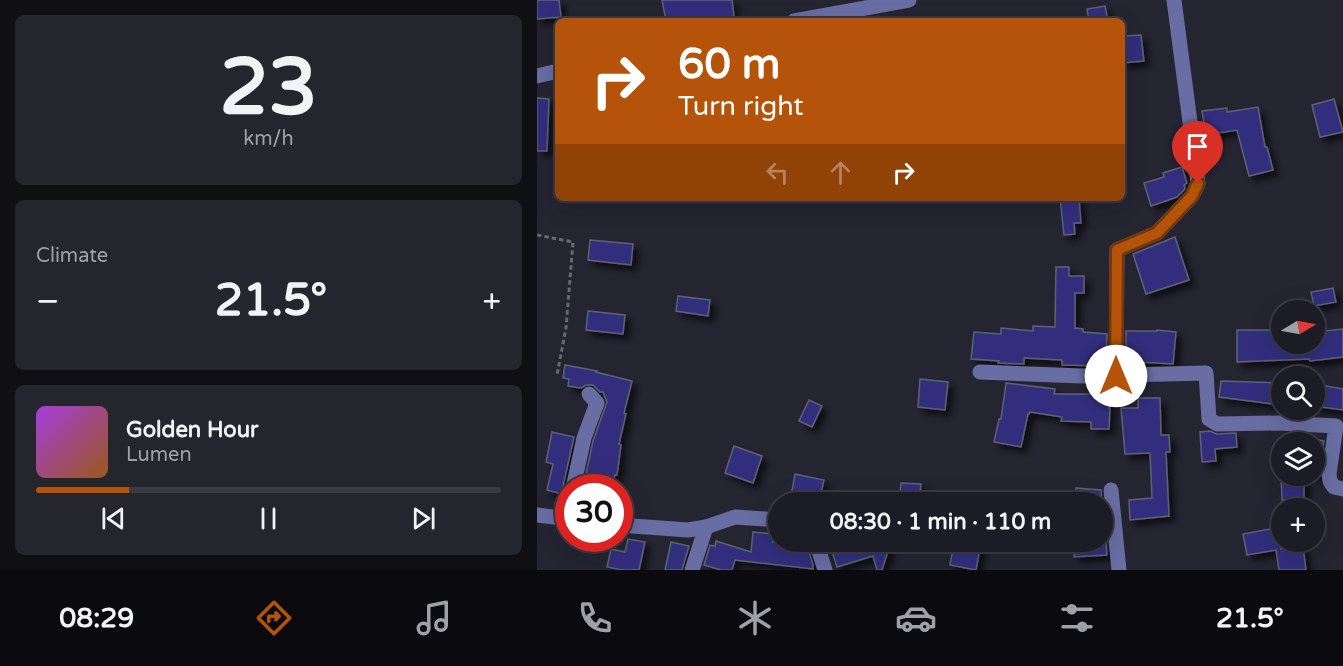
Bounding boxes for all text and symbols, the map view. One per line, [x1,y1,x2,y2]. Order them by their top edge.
text: 60 m [678,39,780,90]
text: 23 [220,41,317,135]
icon: right [579,42,657,120]
text: Turn right [678,90,804,123]
pin [1172,121,1223,183]
text: km/h [243,127,294,151]
icon: arrive [1181,130,1214,163]
icon: left [761,156,794,189]
icon: ahead [824,156,857,189]
icon: right [887,156,920,189]
text: Climate [36,244,108,268]
text: 21.5° [215,274,327,328]
text: − [36,282,60,321]
text: + [482,282,501,321]
north arrow [1271,300,1325,354]
map controls [1271,300,1325,552]
position arrow [1084,344,1148,408]
button: search [1271,366,1325,420]
text: Golden Hour [126,417,258,443]
button: layers [1271,432,1325,486]
text: Lumen [126,443,192,467]
speed limit sign: 30 [555,474,633,552]
button: + [1271,498,1325,552]
icon: previous [97,502,130,535]
icon: pause [252,502,285,535]
icon: next [407,502,440,535]
text: 08:30 · 1 min · 110 m [830,509,1051,535]
icon: directions [253,597,295,639]
icon: music [413,597,455,639]
icon: phone [574,597,616,639]
icon: climate [734,597,776,639]
icon: car [895,597,937,639]
icon: filters [1056,597,1098,639]
text: 08:29 [59,602,134,635]
text: 21.5° [1216,602,1284,635]

